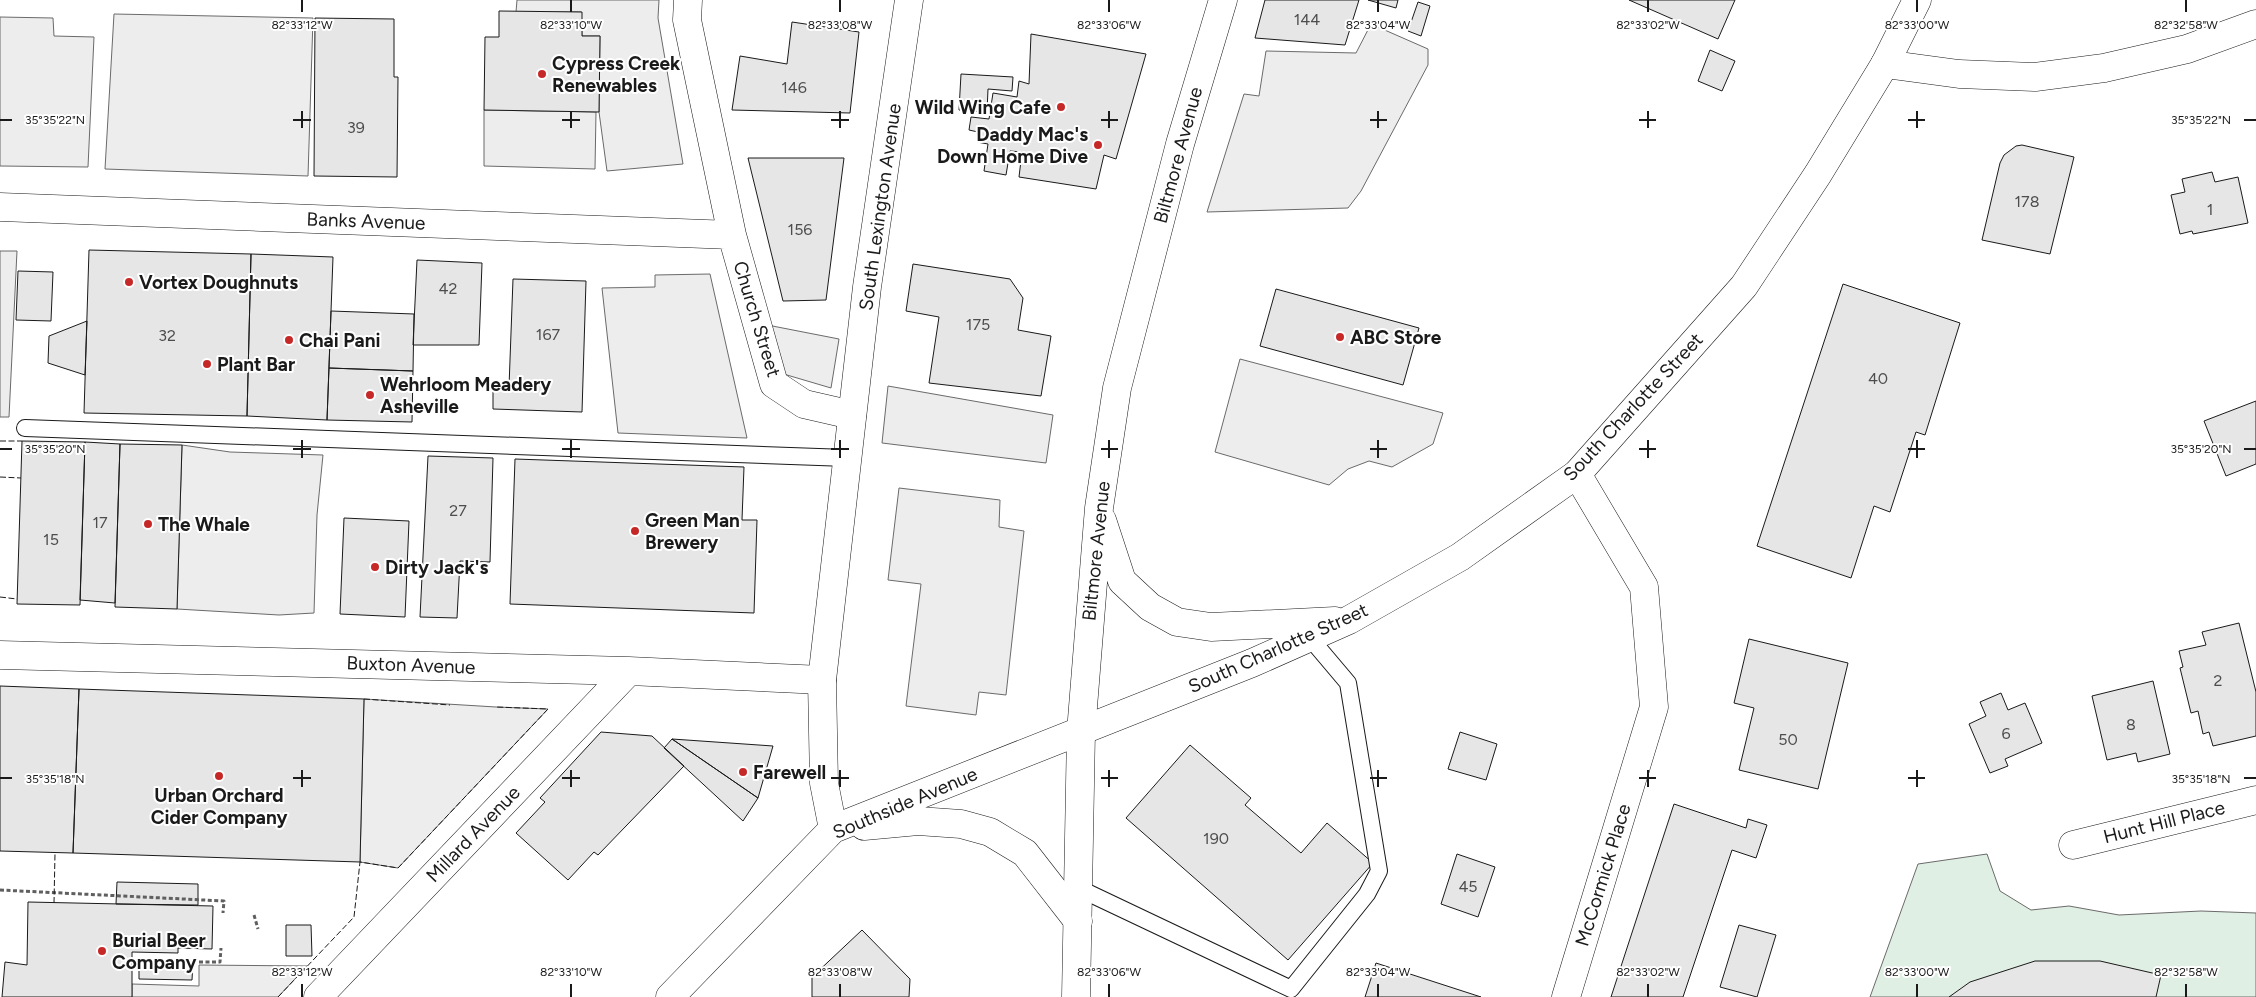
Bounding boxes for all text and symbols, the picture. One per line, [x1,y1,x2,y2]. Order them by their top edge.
house number: 144 [1294,10,1320,29]
text: 82°33'12"W [272,18,333,32]
text: 82°33'10"W [540,18,602,32]
text: 82°33'08"W [808,18,873,32]
text: 82°33'06"W [1077,18,1141,32]
text: 82°33'04"W [1346,18,1411,32]
text: 82°33'02"W [1616,18,1680,32]
text: 82°33'00"W [1885,18,1950,32]
text: 82°32'58"W [2154,18,2218,32]
place label: Cypress Creek Renewables [552,52,681,97]
marker: Cypress Creek Renewables [536,68,548,80]
house number: 146 [781,78,807,97]
street label: Biltmore Avenue [1149,84,1207,226]
place label: Wild Wing Cafe [915,96,1051,119]
marker: Wild Wing Cafe [1055,101,1067,113]
street label: South Lexington Avenue [854,102,906,312]
text: 35°35'22"N [25,113,85,127]
text: 35°35'22"N [2171,113,2231,127]
house number: 39 [347,118,365,137]
place label: Daddy Mac's Down Home Dive [937,123,1088,168]
marker: Daddy Mac's Down Home Dive [1092,139,1104,151]
house number: 178 [2014,192,2040,211]
house number: 1 [2207,200,2213,219]
street label: Banks Avenue [306,207,426,235]
house number: 156 [788,220,812,239]
street label: Church Street [728,258,786,380]
place label: Vortex Doughnuts [139,271,298,294]
marker: Vortex Doughnuts [123,276,135,288]
house number: 42 [439,279,457,298]
house number: 175 [966,315,990,334]
house number: 167 [536,325,561,344]
house number: 32 [158,326,176,345]
place label: ABC Store [1350,326,1442,349]
street label: South Charlotte Street [1558,328,1708,486]
place label: Chai Pani [299,329,380,352]
marker: ABC Store [1334,331,1346,343]
marker: Chai Pani [283,334,295,346]
place label: Plant Bar [217,353,295,376]
marker: Plant Bar [201,358,213,370]
house number: 40 [1868,369,1888,388]
place label: Wehrloom Meadery Asheville [380,373,551,418]
marker: Wehrloom Meadery Asheville [364,389,376,401]
text: 35°35'20"N [24,442,86,456]
text: 35°35'20"N [2170,442,2232,456]
street label: Biltmore Avenue [1077,480,1115,622]
house number: 27 [449,501,467,520]
place label: Green Man Brewery [645,509,740,554]
house number: 17 [92,513,108,532]
place label: The Whale [158,513,250,536]
marker: The Whale [142,518,154,530]
marker: Green Man Brewery [629,525,641,537]
house number: 15 [43,530,59,549]
place label: Dirty Jack's [385,556,488,579]
marker: Dirty Jack's [369,561,381,573]
street label: South Charlotte Street [1185,598,1371,698]
street label: Buxton Avenue [346,651,476,679]
house number: 2 [2214,671,2222,690]
house number: 8 [2126,715,2136,734]
house number: 6 [2001,724,2011,743]
house number: 50 [1778,730,1798,749]
place label: Farewell [753,761,826,784]
street label: Southside Avenue [829,762,981,844]
marker: Farewell [737,766,749,778]
marker: Urban Orchard Cider Company [213,770,225,782]
text: 35°35'18"N [25,772,85,786]
text: 35°35'18"N [2171,772,2231,786]
street label: Millard Avenue [421,781,525,887]
place label: Urban Orchard Cider Company [151,784,287,829]
street label: Hunt Hill Place [2101,796,2227,848]
street label: McCormick Place [1570,801,1636,949]
house number: 190 [1203,829,1229,848]
house number: 45 [1458,877,1478,896]
place label: Burial Beer Company [112,929,206,974]
marker: Burial Beer Company [96,945,108,957]
text: 82°33'12"W [272,965,333,979]
text: 82°33'10"W [540,965,602,979]
text: 82°33'08"W [808,965,873,979]
text: 82°33'06"W [1077,965,1141,979]
text: 82°33'04"W [1346,965,1411,979]
text: 82°33'02"W [1616,965,1680,979]
text: 82°33'00"W [1885,965,1950,979]
text: 82°32'58"W [2154,965,2218,979]

